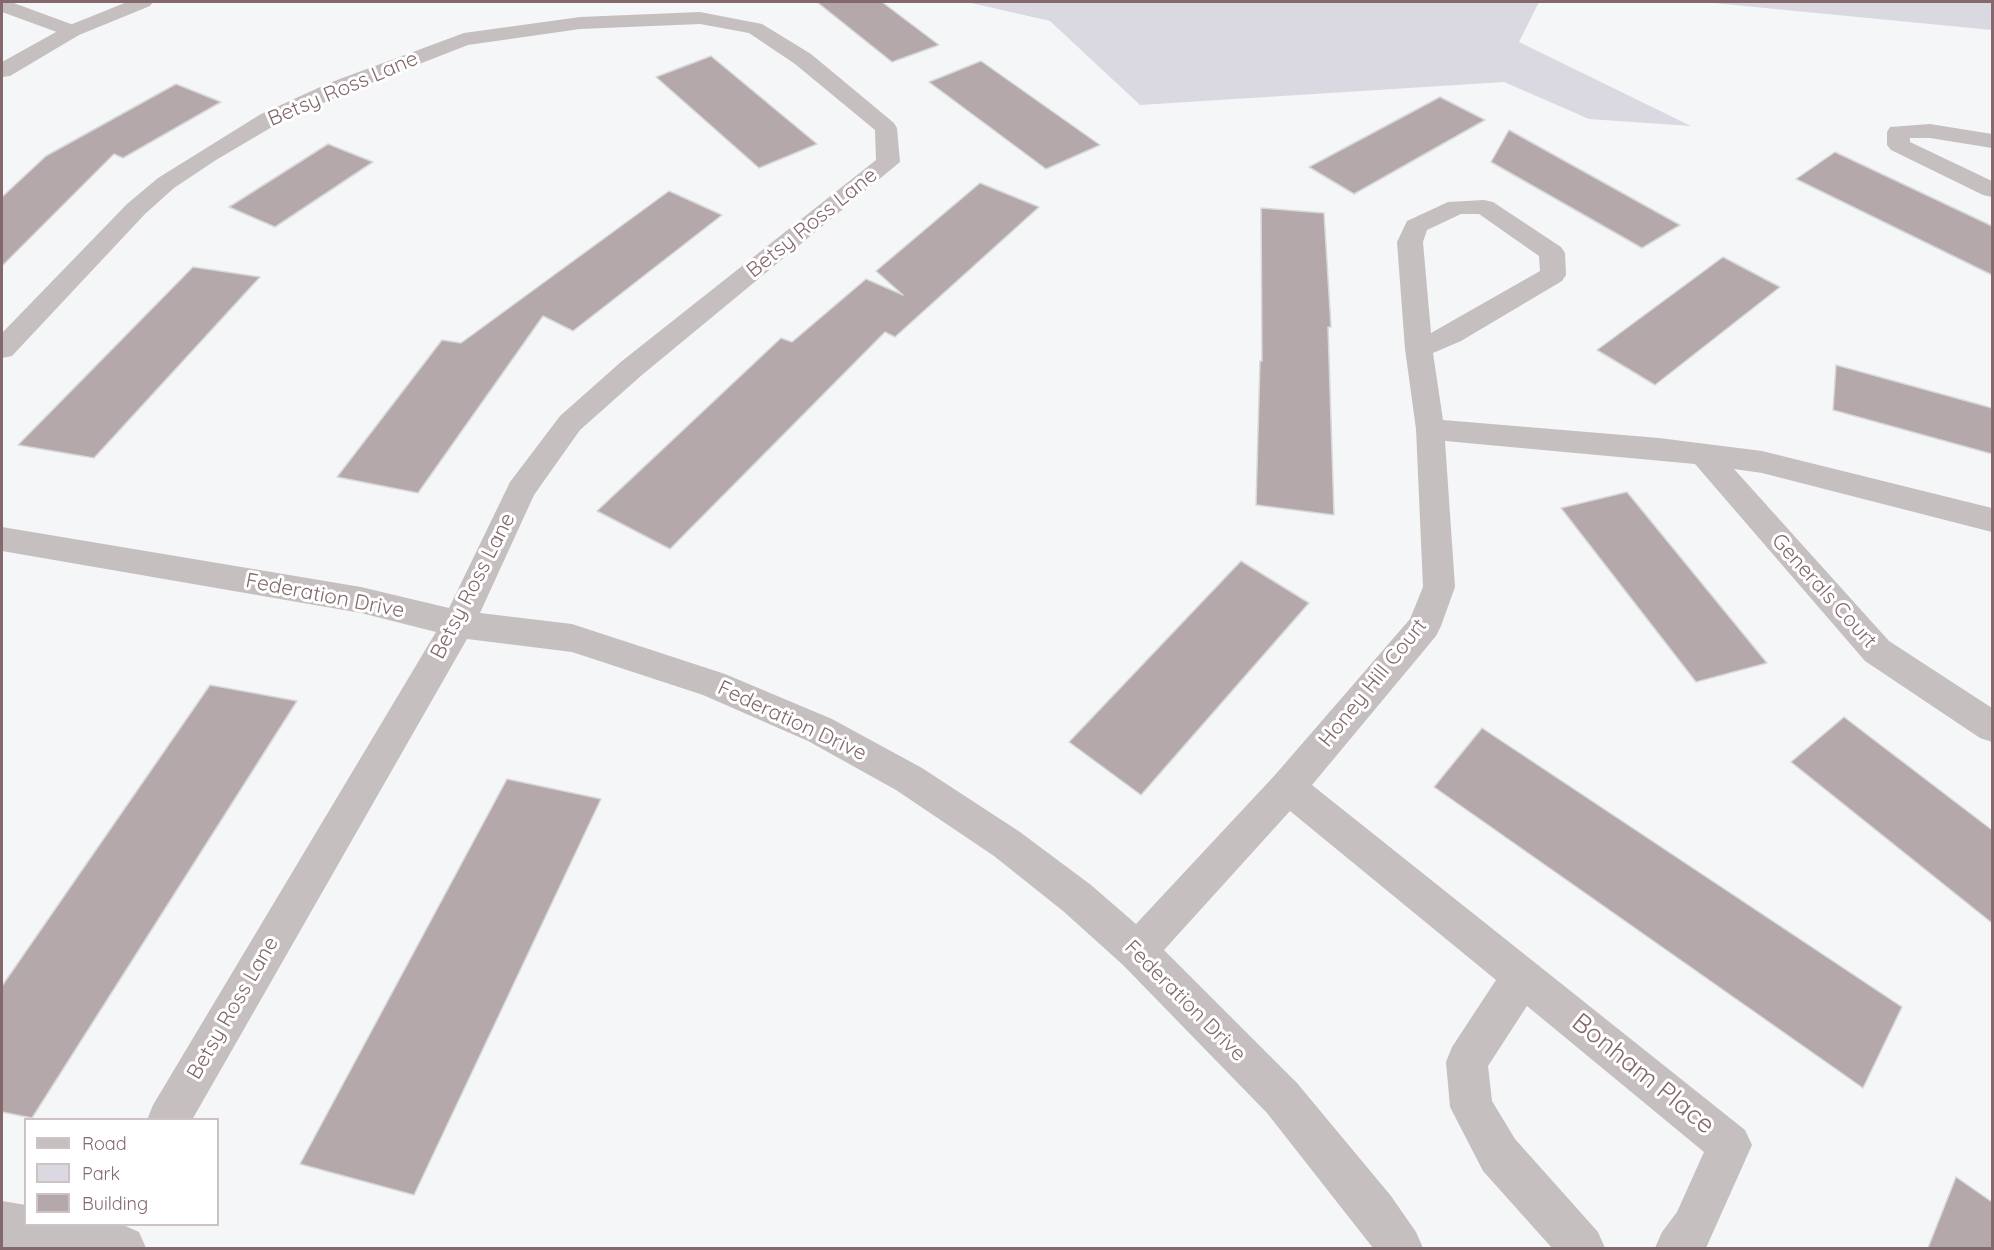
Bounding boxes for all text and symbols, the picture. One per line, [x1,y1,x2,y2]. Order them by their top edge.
street label: Betsy Ross Lane [264,46,422,132]
street label: Betsy Ross Lane [742,163,882,283]
street label: Betsy Ross Lane [425,509,521,663]
street label: Generals Court [1766,529,1882,653]
street label: Federation Drive [243,568,407,624]
street label: Honey Hill Court [1314,614,1432,752]
street label: Federation Drive [714,675,870,767]
street label: Betsy Ross Lane [182,932,284,1084]
street label: Federation Drive [1119,935,1251,1067]
street label: Bonham Place [1565,1007,1721,1141]
legend [24,1118,219,1226]
text: Road [82,1132,127,1155]
text: Park [82,1162,120,1185]
text: Building [82,1192,148,1215]

